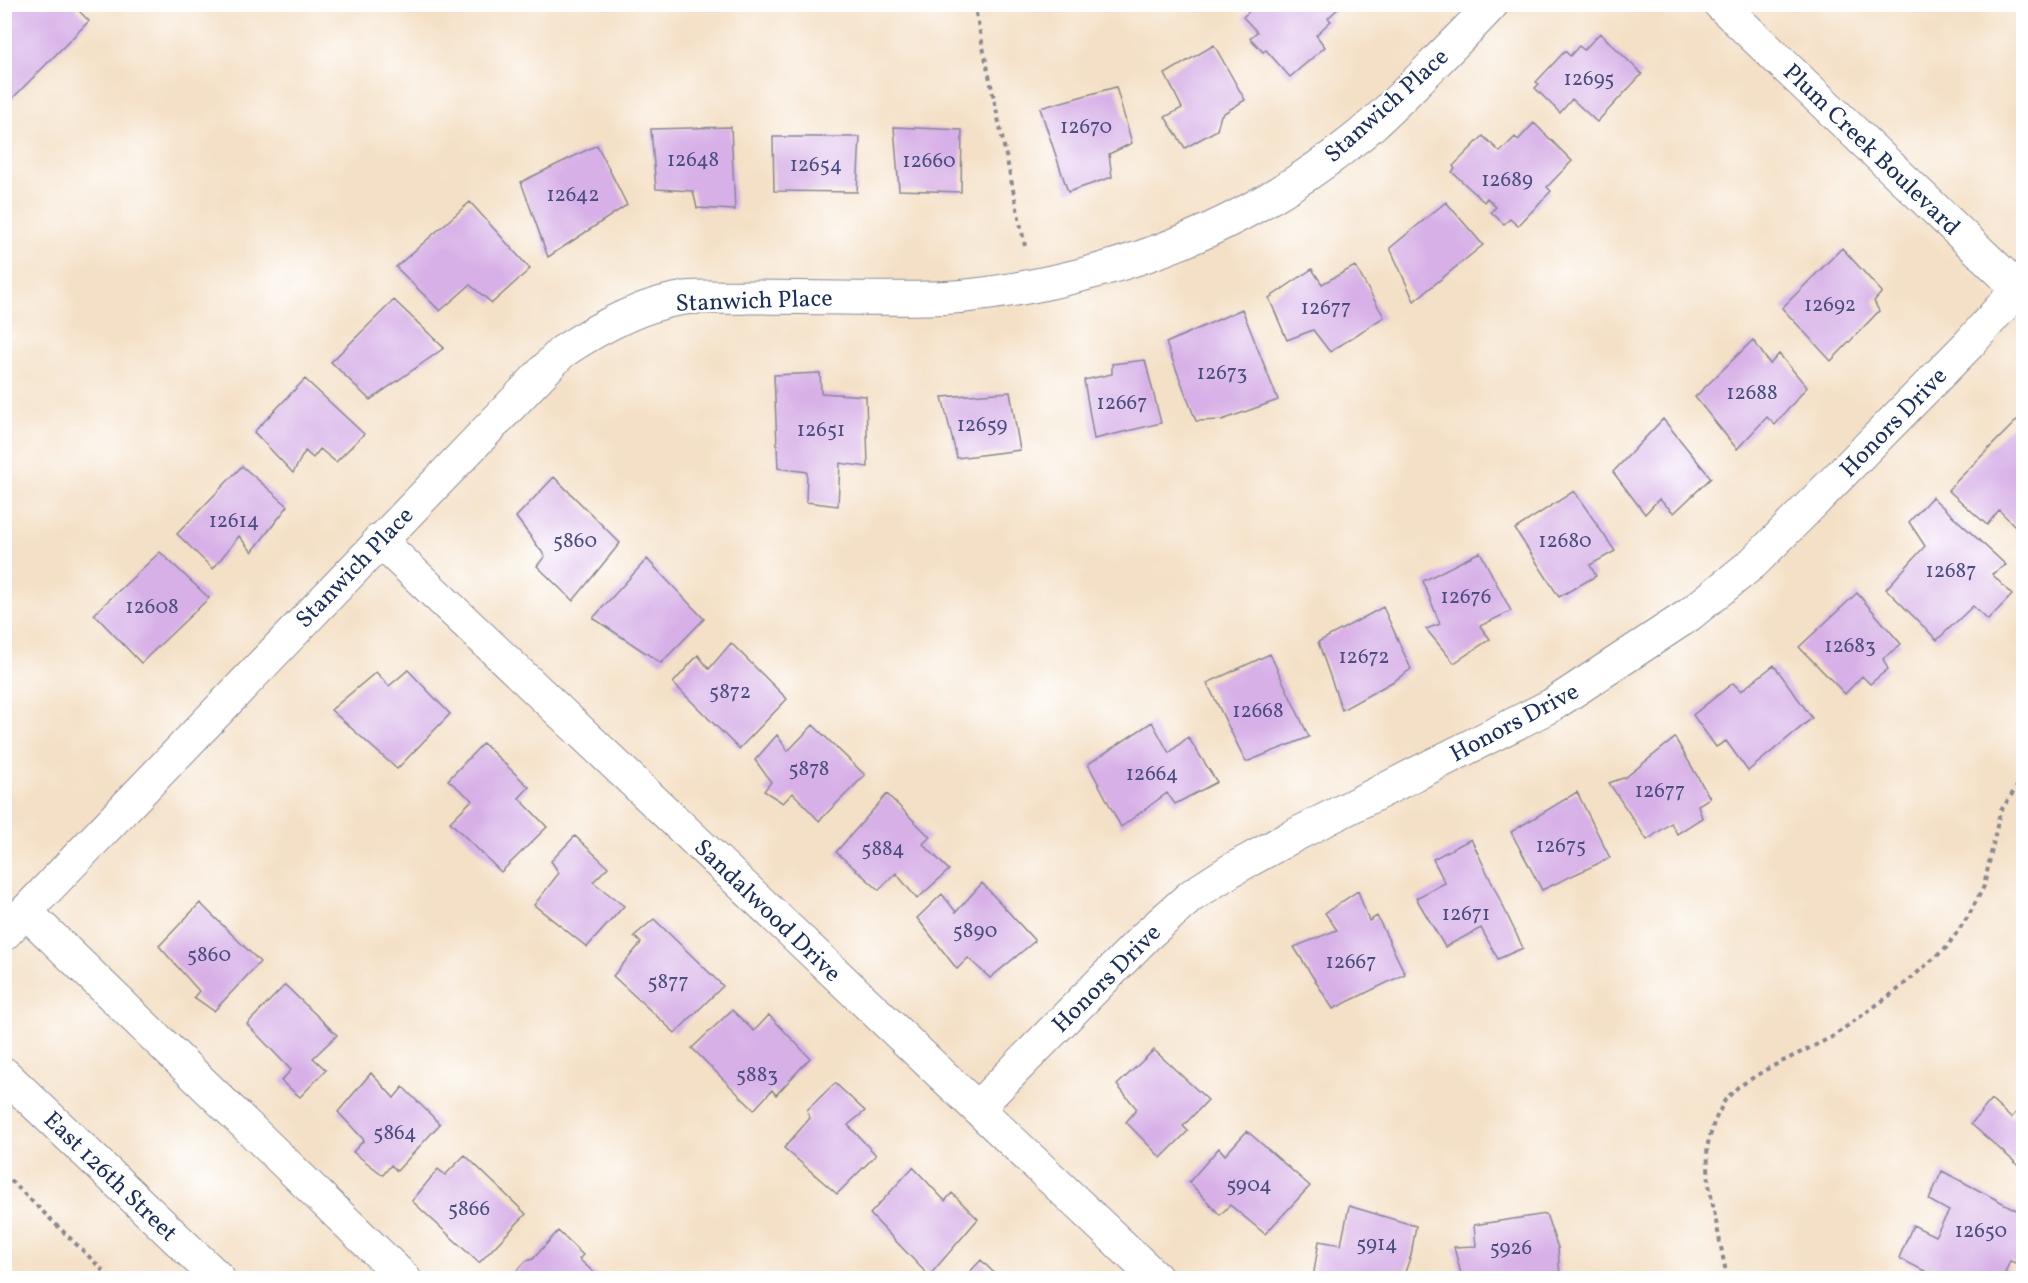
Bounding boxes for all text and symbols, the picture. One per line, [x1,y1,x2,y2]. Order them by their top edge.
street label: Stanwich Place [1318,41,1457,172]
street label: Plum Creek Boulevard [1774,57,1967,244]
house number: 12695 [1564,65,1614,94]
house number: 12670 [1060,113,1112,142]
house number: 12648 [667,146,719,175]
house number: 12660 [902,147,956,176]
house number: 12654 [790,151,842,180]
house number: 12689 [1481,166,1533,195]
house number: 12642 [546,181,600,210]
street label: Stanwich Place [675,282,833,322]
house number: 12692 [1804,291,1856,320]
house number: 12677 [1301,294,1351,323]
house number: 12673 [1197,359,1247,388]
street label: Honors Drive [1833,361,1956,486]
house number: 12688 [1726,379,1778,408]
house number: 12667 [1097,389,1147,418]
house number: 12659 [957,411,1007,440]
house number: 12651 [797,416,845,445]
street label: Stanwich Place [289,500,422,637]
house number: 12614 [209,507,259,536]
house number: 5860 [553,527,597,556]
house number: 12680 [1538,527,1592,556]
house number: 12687 [1926,557,1976,586]
house number: 12676 [1441,583,1491,612]
house number: 12608 [125,593,179,622]
house number: 12683 [1824,632,1876,661]
house number: 12672 [1338,643,1390,672]
street label: Honors Drive [1444,676,1585,772]
house number: 5872 [709,678,751,707]
house number: 12668 [1232,697,1284,726]
house number: 5878 [789,755,830,784]
house number: 12664 [1126,760,1178,789]
house number: 12677 [1635,777,1685,806]
street label: Sandalwood Drive [685,832,848,991]
house number: 12675 [1536,832,1586,861]
house number: 5884 [861,835,905,864]
house number: 12671 [1442,900,1490,929]
house number: 5890 [953,917,997,946]
street label: Honors Drive [1045,917,1170,1042]
house number: 5860 [187,941,231,970]
house number: 12667 [1326,948,1376,977]
house number: 5877 [647,968,689,997]
house number: 5883 [736,1061,778,1090]
street label: East 126th Street [35,1105,184,1250]
house number: 5864 [373,1119,417,1148]
house number: 5904 [1226,1171,1272,1200]
house number: 5866 [448,1195,490,1224]
house number: 12650 [1955,1217,2007,1246]
house number: 5914 [1356,1230,1398,1259]
house number: 5926 [1490,1234,1532,1263]

